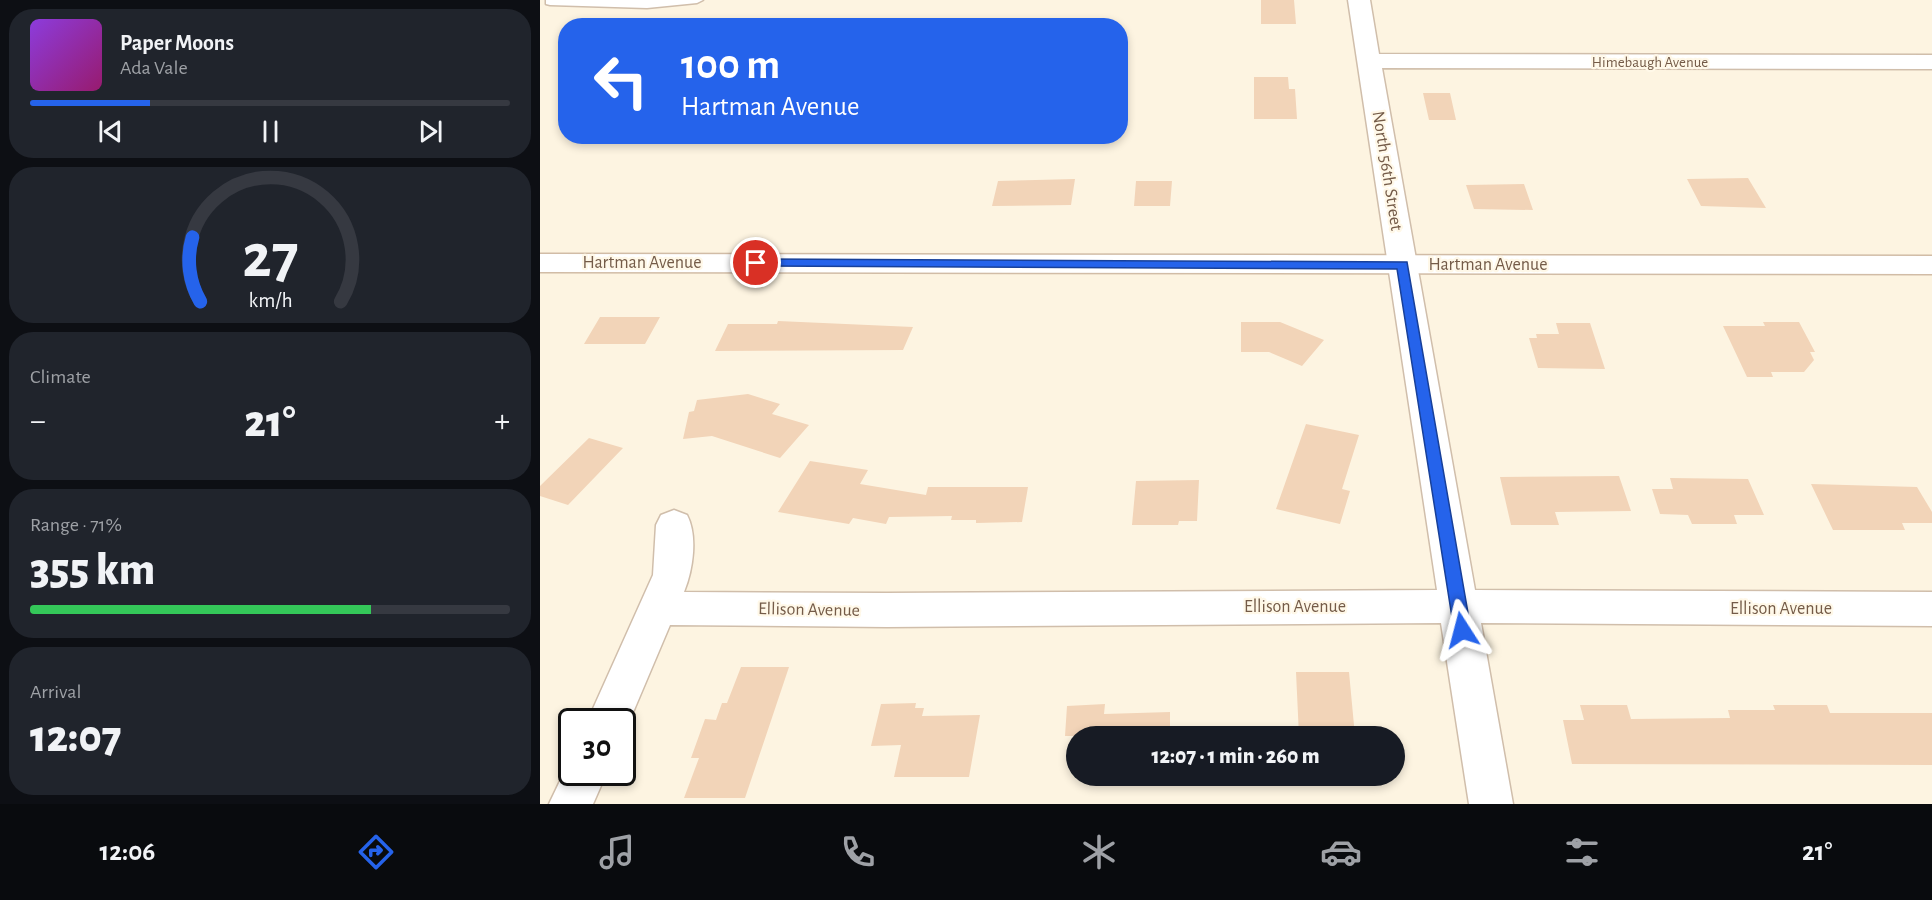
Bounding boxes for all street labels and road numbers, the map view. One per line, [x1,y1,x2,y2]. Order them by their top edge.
street label: Himebaugh Avenue [1592,55,1708,70]
street label: North 56th Street [1369,110,1405,232]
street label: Hartman Avenue [583,254,701,272]
street label: Hartman Avenue [1429,256,1547,274]
street label: Ellison Avenue [1244,598,1346,616]
street label: Ellison Avenue [758,600,860,620]
street label: Ellison Avenue [1730,600,1832,618]

